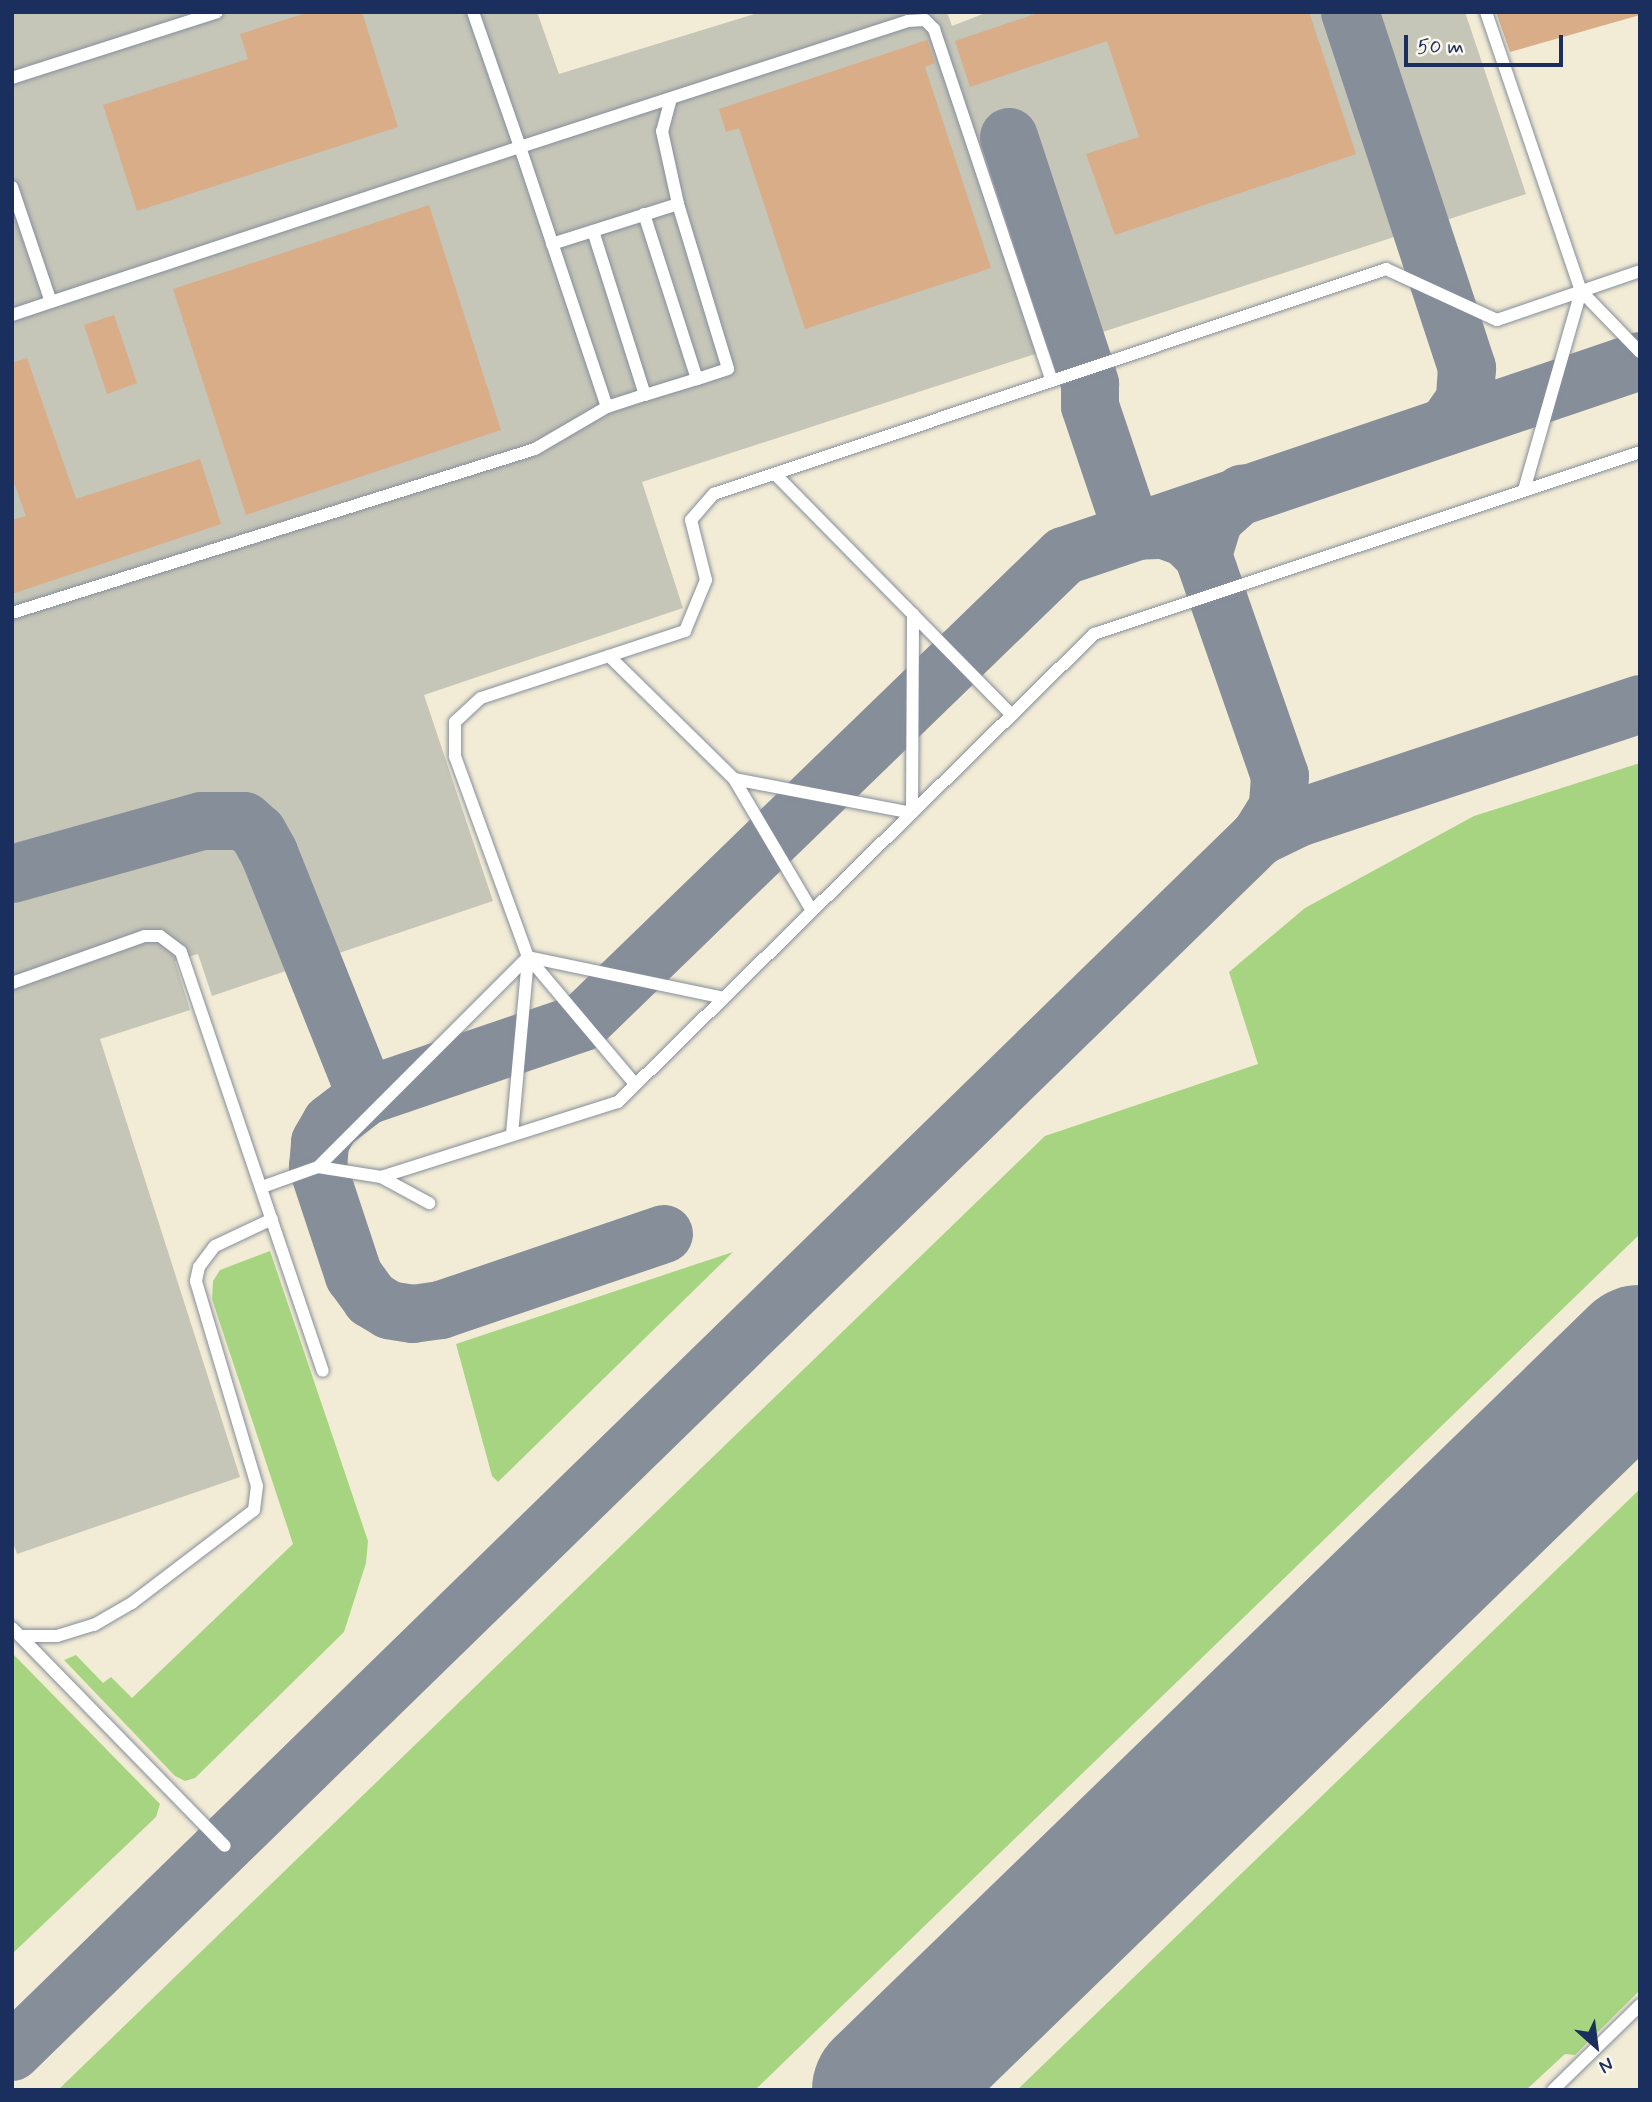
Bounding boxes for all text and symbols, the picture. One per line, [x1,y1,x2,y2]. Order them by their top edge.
scale bar [1407,21,1566,65]
text: 50 m [1417,33,1464,61]
north arrow [1561,2011,1631,2081]
text: N [1595,2051,1618,2079]

